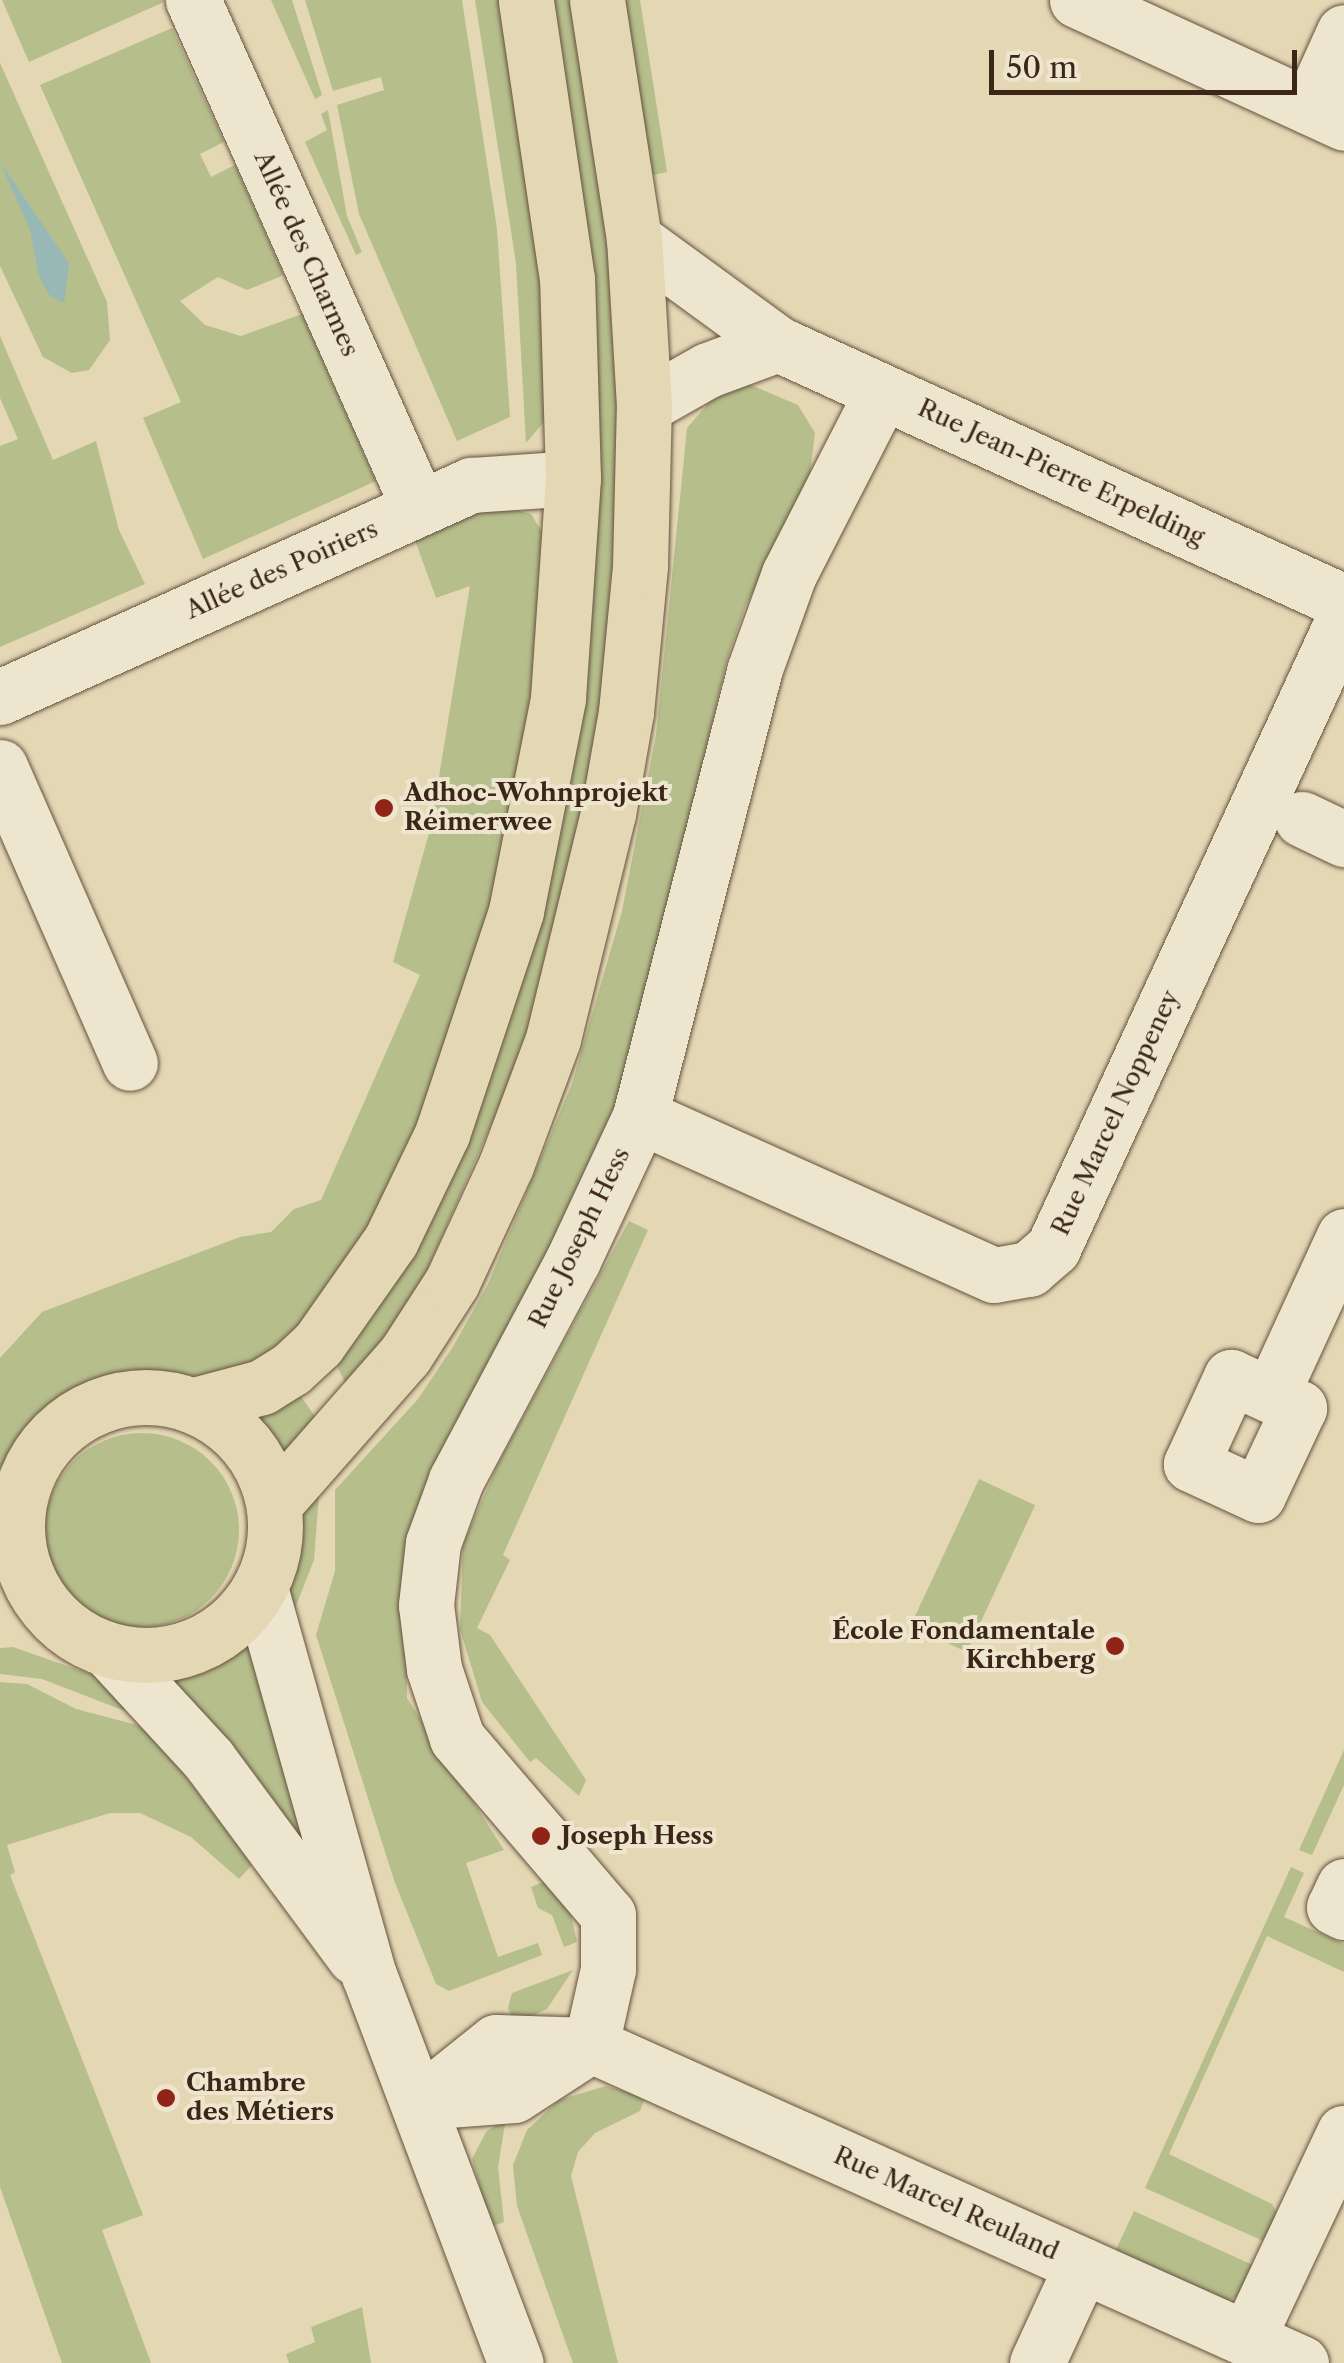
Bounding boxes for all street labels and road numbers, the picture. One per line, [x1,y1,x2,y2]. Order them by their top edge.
street label: Allée des Charmes [247,147,365,361]
street label: Rue Jean-Pierre Erpelding [913,393,1209,553]
street label: Allée des Poiriers [181,514,383,626]
street label: Rue Marcel Noppeney [1046,986,1186,1240]
street label: Rue Joseph Hess [523,1143,637,1333]
street label: Rue Marcel Reuland [829,2141,1063,2267]

